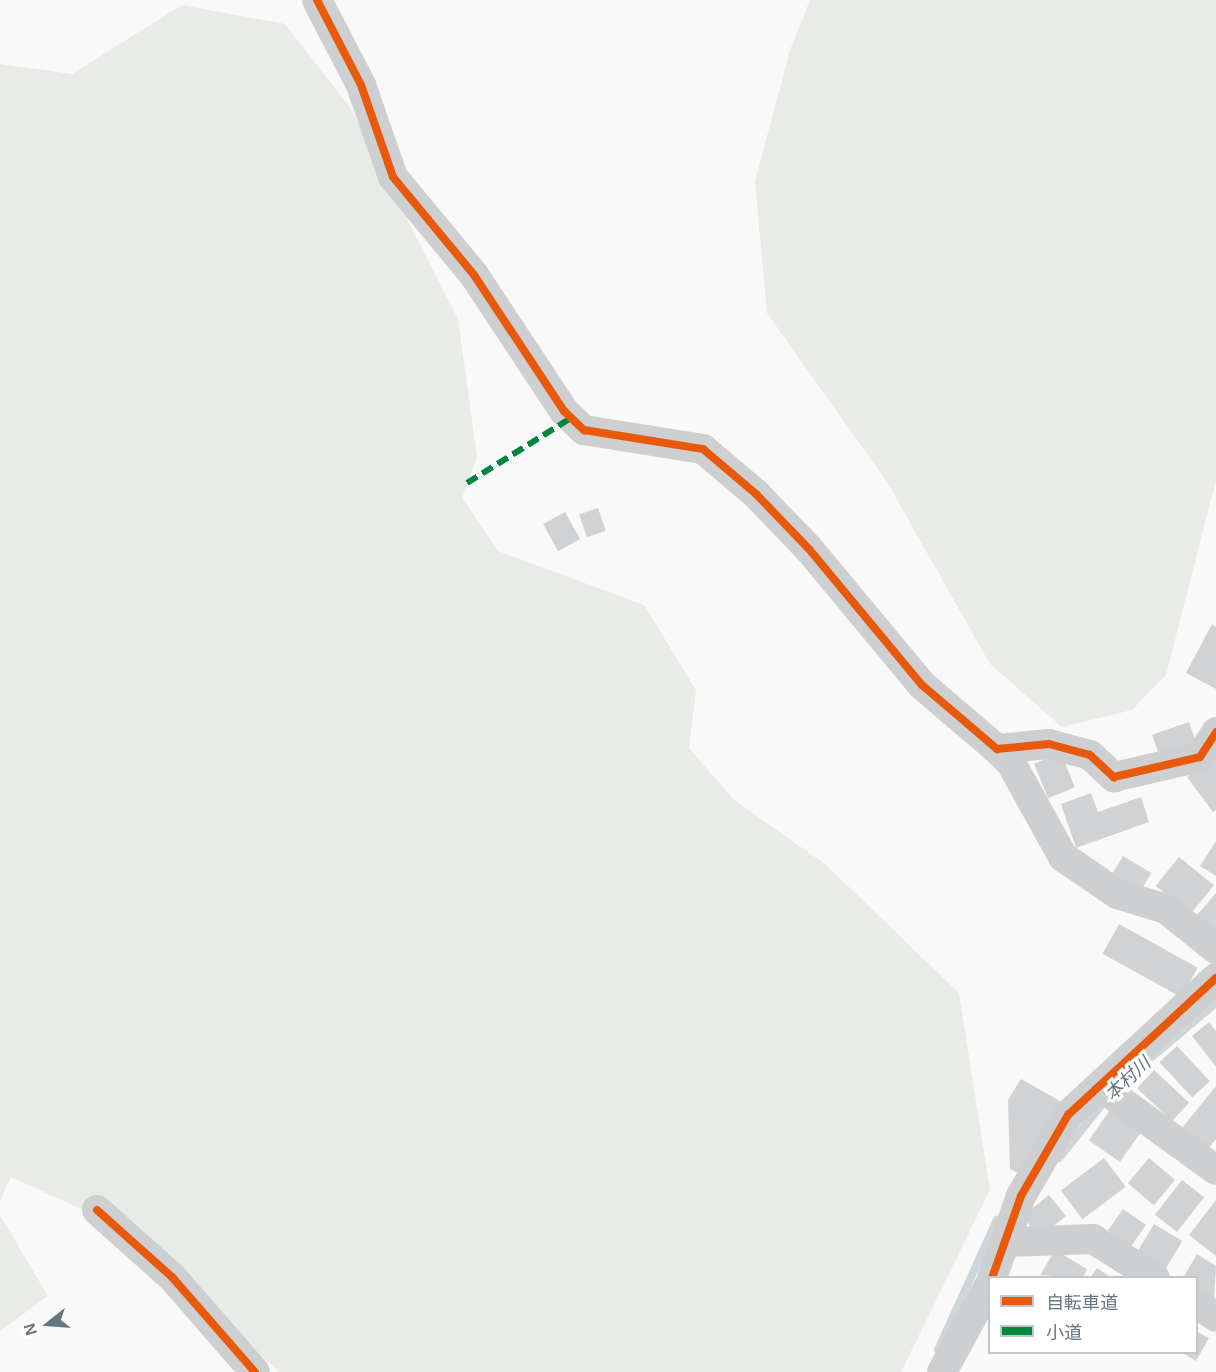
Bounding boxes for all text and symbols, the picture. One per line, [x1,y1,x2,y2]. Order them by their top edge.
water label: 本村川 [1101,1053,1155,1105]
legend [988,1276,1198,1354]
text: 自転車道 [1046,1293,1118,1313]
north arrow [18,1294,78,1354]
text: N [20,1321,40,1337]
text: 小道 [1046,1323,1082,1343]

